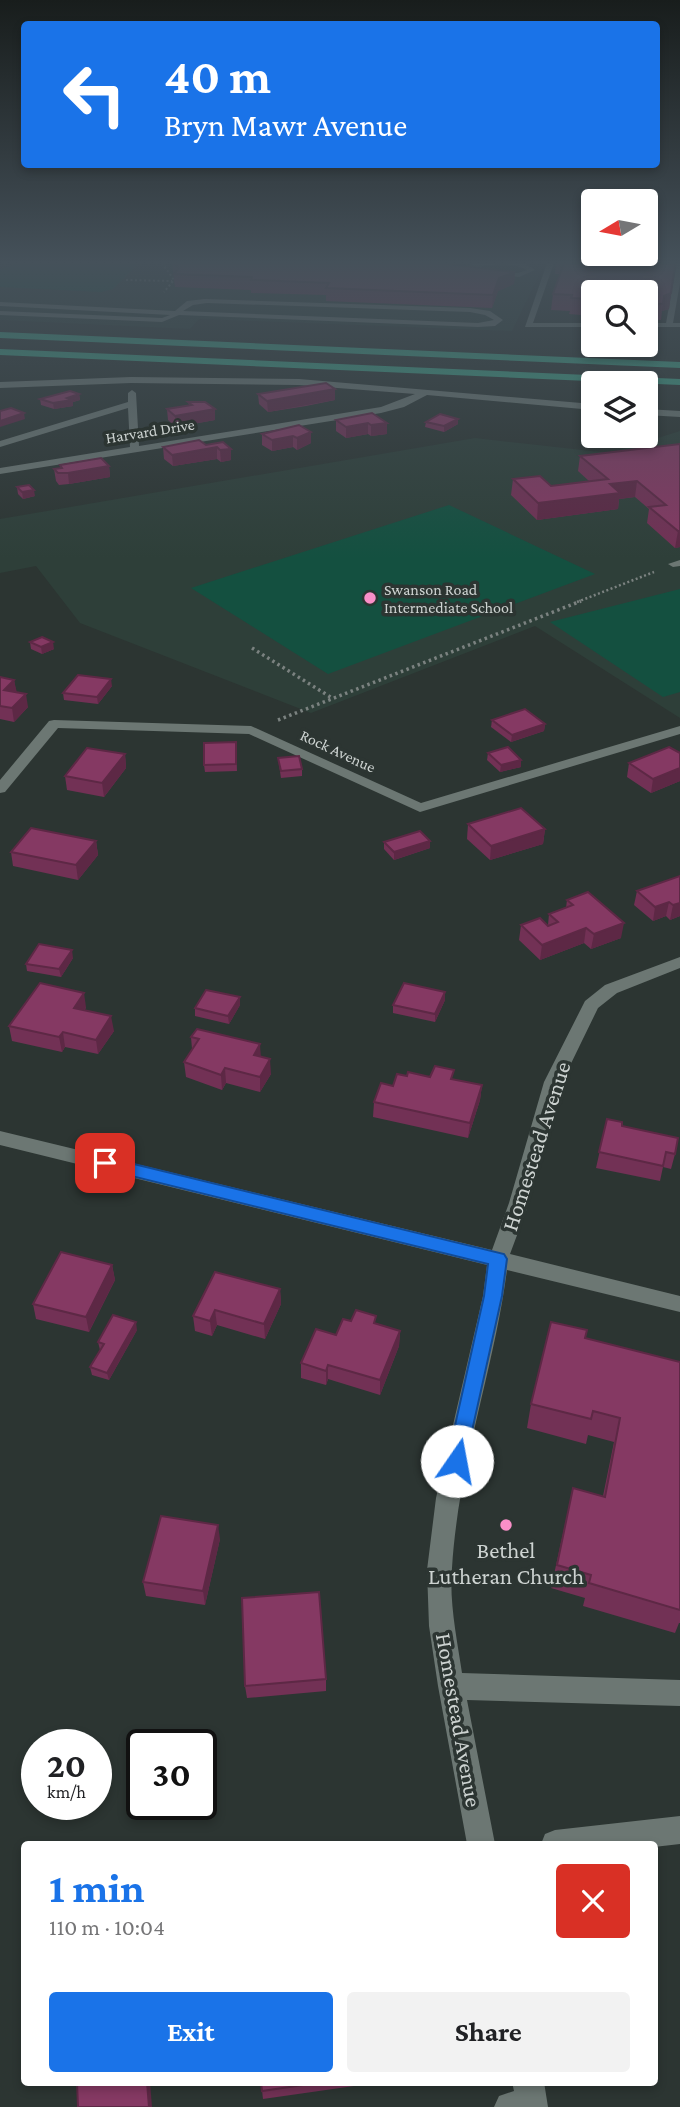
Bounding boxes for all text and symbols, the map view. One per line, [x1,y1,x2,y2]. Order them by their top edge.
icon: left [49,49,140,140]
text: 40 m [164,49,271,104]
text: Bryn Mawr Avenue [164,107,407,143]
north arrow [581,189,658,266]
map controls [581,189,658,448]
button: search [581,280,658,357]
button: layers [581,371,658,448]
street label: Harvard Drive [104,416,196,446]
place label: Swanson Road Intermediate School [384,581,513,616]
marker: Swanson Road Intermediate School [362,590,378,606]
street label: Rock Avenue [298,726,378,776]
street label: Homestead Avenue [496,1058,576,1234]
pin [75,1133,135,1193]
icon: arrive [86,1144,124,1182]
position arrow [420,1424,494,1498]
marker: Bethel Lutheran Church [498,1517,514,1533]
place label: Bethel Lutheran Church [428,1537,584,1589]
street label: Homestead Avenue [431,1631,487,1809]
speed limit sign: 30 [126,1729,217,1820]
text: 20 [47,1746,86,1785]
text: km/h [47,1782,86,1802]
text: 1 min [49,1864,145,1911]
button: close [556,1864,630,1938]
text: 110 m · 10:04 [49,1914,165,1940]
button: Exit [49,1992,333,2072]
button: Share [347,1992,630,2072]

